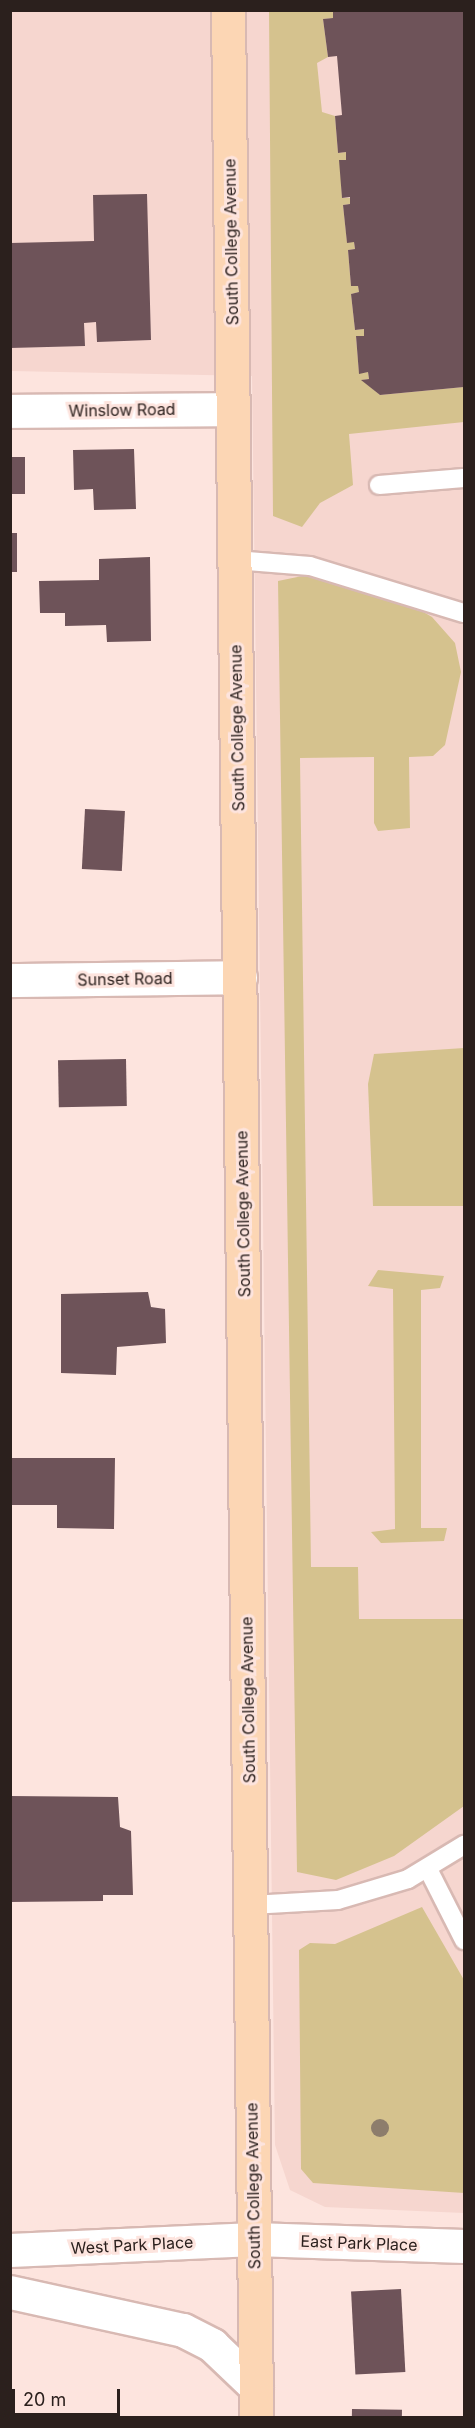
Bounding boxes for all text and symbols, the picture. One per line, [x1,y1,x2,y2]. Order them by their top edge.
street label: South College Avenue [220,158,242,326]
street label: Winslow Road [68,399,176,421]
street label: South College Avenue [226,644,248,812]
street label: Sunset Road [77,969,173,989]
street label: South College Avenue [232,1130,254,1298]
street label: South College Avenue [237,1616,259,1784]
street label: South College Avenue [242,2102,264,2270]
street label: East Park Place [300,2231,418,2255]
street label: West Park Place [70,2232,194,2258]
scale bar [15,2377,123,2415]
text: 20 m [23,2389,66,2410]

